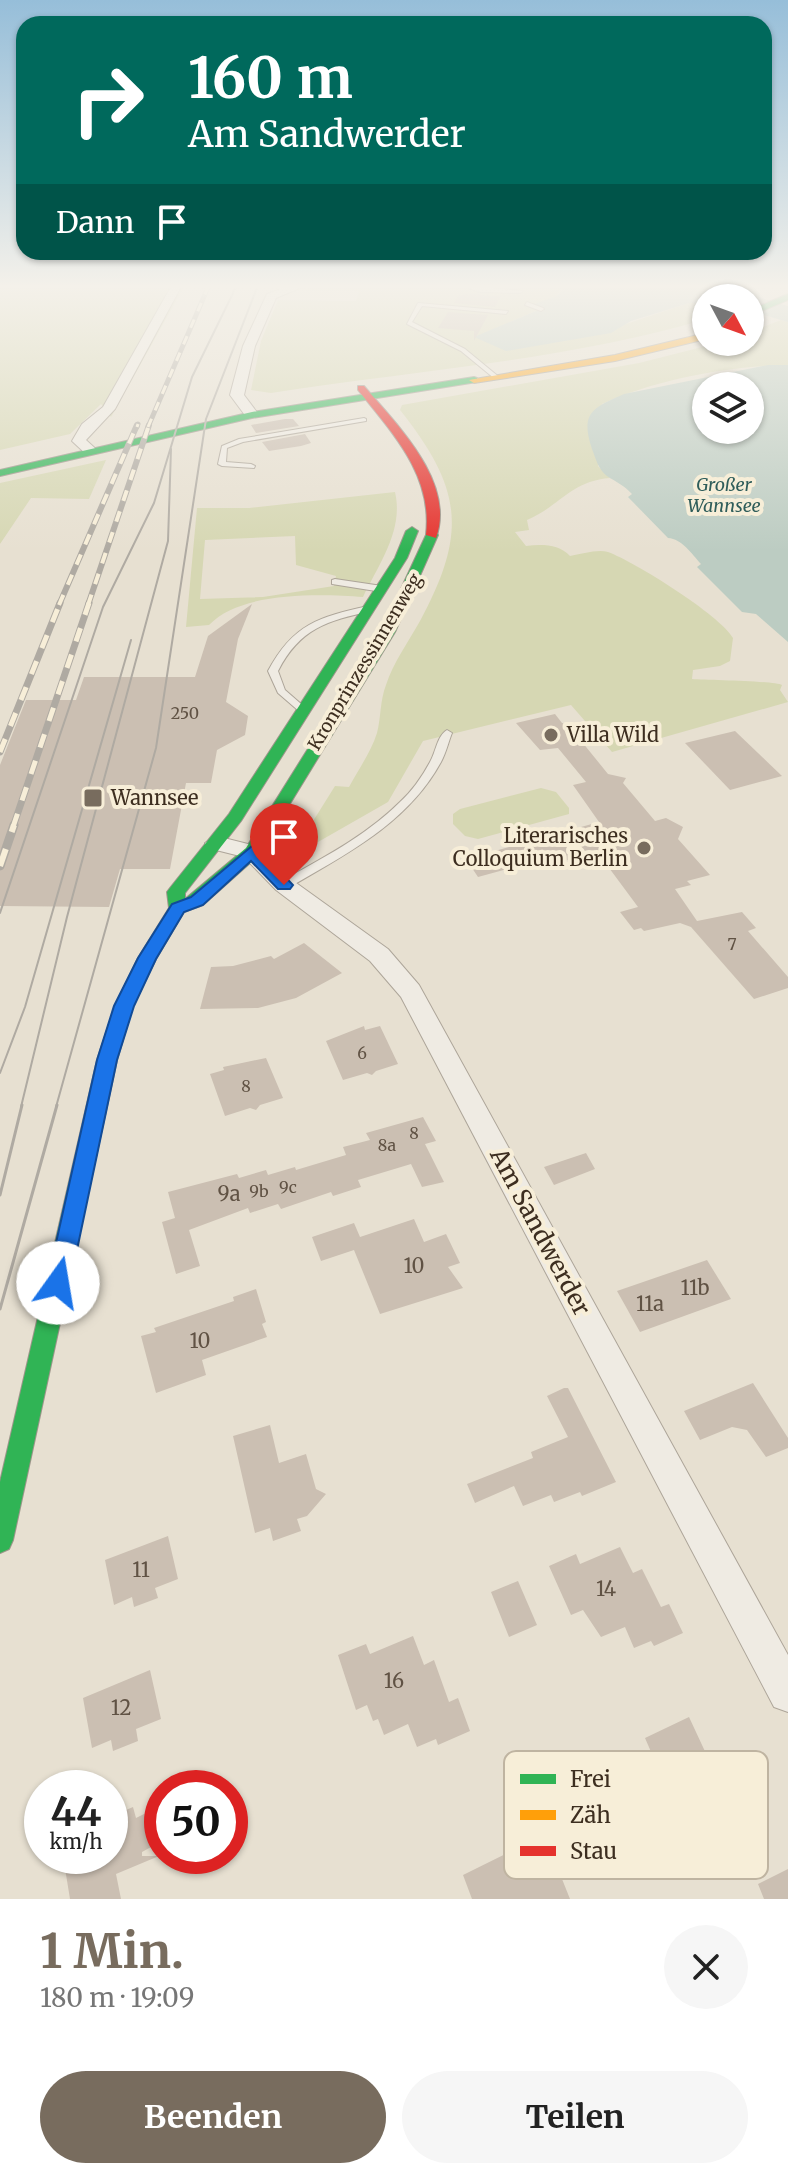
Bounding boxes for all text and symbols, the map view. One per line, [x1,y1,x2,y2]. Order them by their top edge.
text: 160 m [188,43,353,113]
icon: right [56,48,160,152]
text: Am Sandwerder [188,112,466,157]
icon: arrive [150,200,194,244]
text: Dann [56,203,134,241]
north arrow [692,284,764,356]
map controls [692,284,764,444]
button: layers [692,372,764,444]
water label: Großer Wannsee [687,473,761,517]
street label: Kronprinzessinnenweg [303,569,427,754]
house number: 250 [171,703,199,723]
place label: Villa Wild [566,722,659,747]
marker: Villa Wild [542,726,560,744]
place label: Wannsee [110,785,199,810]
marker: Wannsee [82,787,104,809]
pin [250,803,318,885]
icon: arrive [262,815,306,859]
place label: Literarisches Colloquium Berlin [453,823,628,871]
marker: Literarisches Colloquium Berlin [635,839,653,857]
house number: 7 [727,934,737,954]
house number: 6 [357,1043,367,1063]
house number: 8 [241,1076,251,1096]
house number: 8 [409,1123,419,1143]
house number: 8a [378,1135,397,1155]
street label: Am Sandwerder [483,1142,598,1321]
house number: 9c [279,1177,297,1197]
house number: 9a [218,1181,241,1206]
house number: 9b [249,1181,269,1201]
position arrow [16,1241,100,1325]
house number: 10 [403,1253,425,1278]
house number: 11b [681,1275,710,1300]
house number: 11a [636,1291,664,1316]
house number: 10 [189,1328,211,1353]
house number: 11 [132,1557,150,1582]
house number: 14 [596,1576,616,1601]
house number: 16 [384,1668,404,1693]
house number: 12 [111,1695,131,1720]
legend [504,1751,768,1879]
text: Frei [570,1765,611,1793]
speed limit sign: 50 [144,1770,248,1874]
text: 44 [51,1787,101,1837]
text: Zäh [570,1801,611,1829]
text: km/h [50,1829,102,1854]
text: Stau [570,1837,617,1865]
text: 1 Min. [40,1921,184,1981]
button: close [664,1925,748,2009]
text: 180 m · 19:09 [40,1981,195,2014]
button: Beenden [40,2071,386,2163]
button: Teilen [402,2071,748,2163]

